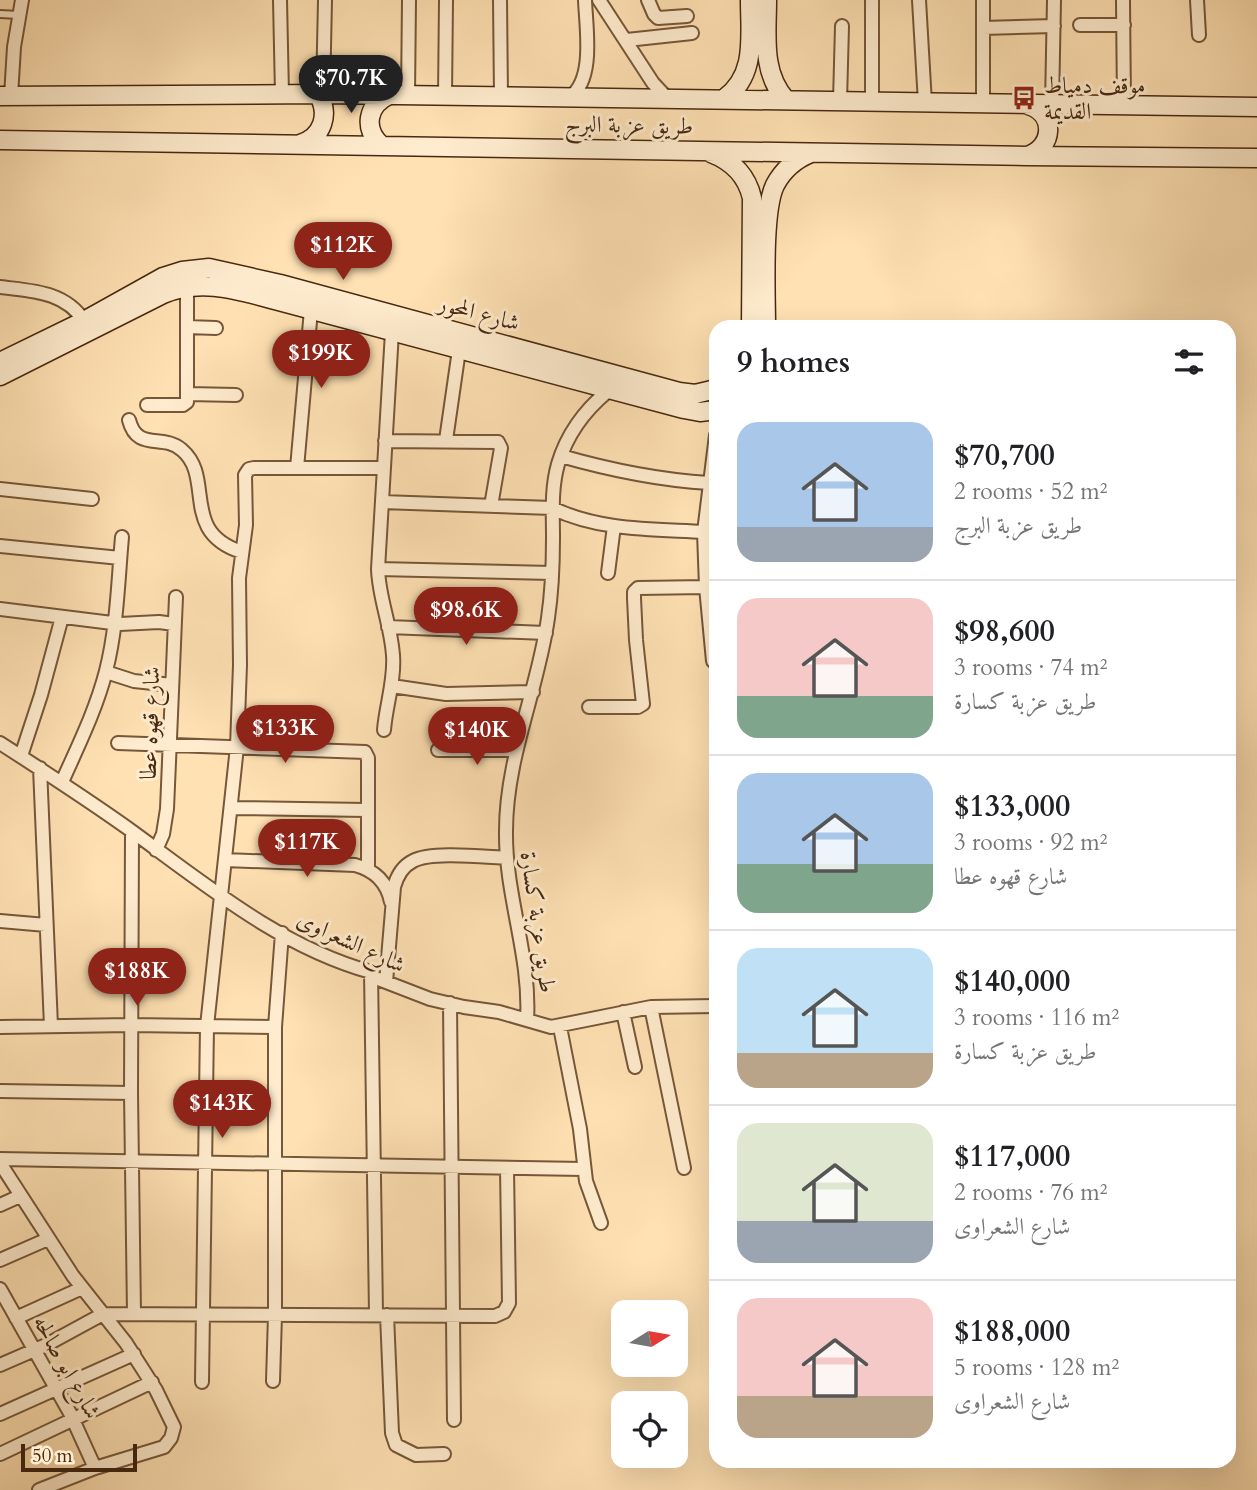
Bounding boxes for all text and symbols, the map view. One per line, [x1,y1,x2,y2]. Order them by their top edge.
pin: $70.7K [294,55,408,115]
text: $70.7K [315,62,387,93]
place label: موقف دمياط القديمة [1044,70,1145,127]
bus stop icon: موقف دمياط القديمة [1010,84,1038,112]
street label: طريق عزبة البرج [565,108,693,147]
pin: $112K [294,222,392,282]
text: $112K [310,229,376,260]
street label: شارع المحور [432,287,523,343]
pin: $199K [272,330,370,390]
text: $199K [288,337,354,368]
text: 9 homes [737,342,850,383]
icon: filters [1170,343,1208,381]
text: $70,700 [954,435,1055,476]
icon: home [793,450,877,534]
text: 2 rooms · 52 m² [954,476,1107,507]
text: طريق عزبة البرج [954,510,1082,541]
pin: $98.6K [409,588,523,647]
text: $98.6K [430,594,502,625]
text: $98,600 [954,611,1055,652]
icon: home [793,626,877,710]
text: 3 rooms · 74 m² [954,652,1107,683]
street label: شارع قهوه عطا [133,666,171,780]
text: طريق عزبة كسارة [954,686,1097,717]
pin: $133K [236,706,334,765]
pin: $140K [428,708,526,767]
text: $133K [252,712,318,743]
text: $140K [444,714,510,745]
text: $133,000 [954,786,1070,827]
icon: home [793,801,877,885]
pin: $117K [258,820,356,879]
text: $117K [274,826,340,857]
text: 3 rooms · 92 m² [954,827,1107,858]
street label: طريق عزبة كسارة [513,849,563,995]
text: شارع قهوه عطا [954,861,1067,892]
street label: شارع الشعراوى [290,903,410,984]
pin: $188K [88,948,186,1008]
text: $188K [104,955,170,986]
text: $140,000 [954,961,1070,1002]
icon: home [793,976,877,1060]
text: 3 rooms · 116 m² [954,1002,1119,1033]
text: طريق عزبة كسارة [954,1036,1097,1067]
pin: $143K [173,1080,271,1140]
text: $143K [189,1087,255,1118]
text: $117,000 [954,1136,1070,1177]
icon: home [793,1151,877,1235]
text: 2 rooms · 76 m² [954,1177,1107,1208]
text: شارع الشعراوى [954,1211,1070,1242]
north arrow [611,1300,688,1377]
map controls [611,1300,688,1468]
street label: شارع ابو صالحه [22,1310,108,1426]
text: $188,000 [954,1311,1070,1352]
icon: home [793,1326,877,1410]
text: 5 rooms · 128 m² [954,1352,1119,1383]
text: شارع الشعراوى [954,1386,1070,1417]
button: locate [611,1391,688,1468]
scale bar [21,1441,136,1473]
text: 50 m [32,1443,73,1469]

